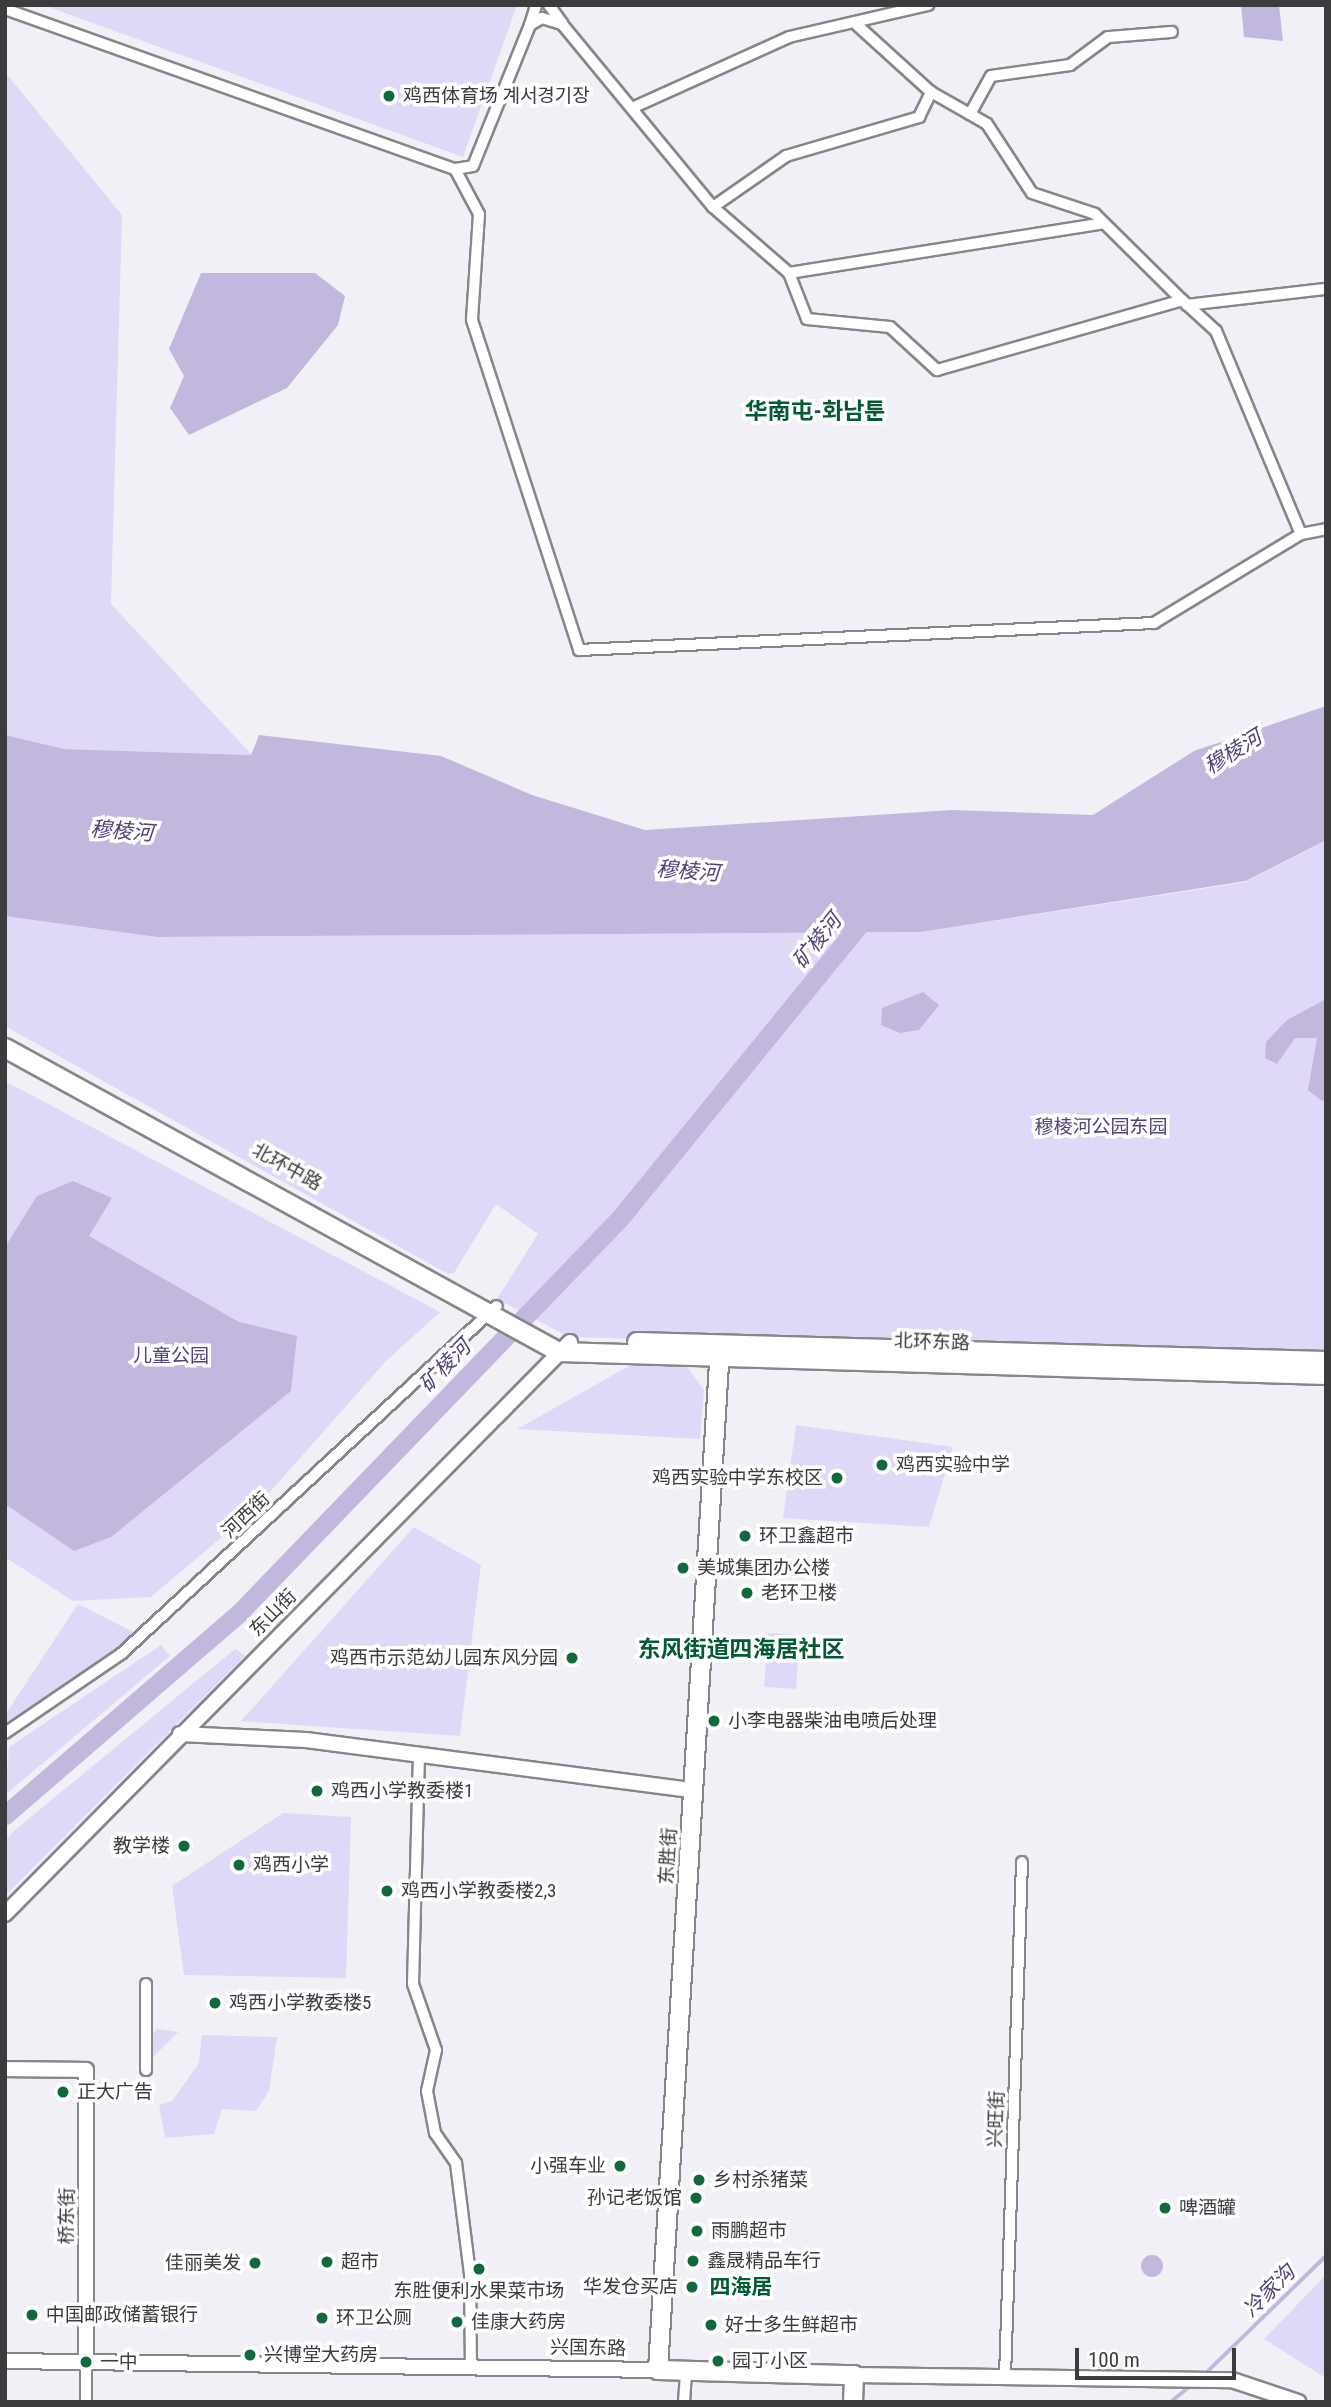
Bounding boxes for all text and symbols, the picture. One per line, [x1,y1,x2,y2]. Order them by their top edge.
place label: 鸡西体育场 계서경기장 [403,85,590,107]
marker: 鸡西体育场 계서경기장 [381,88,397,104]
district label: 华南屯-화남툰 [745,398,885,426]
water label: 穆棱河 [1200,725,1266,779]
water label: 穆棱河 [90,816,154,846]
water label: 穆棱河 [656,856,720,886]
water label: 矿棱河 [787,909,847,973]
park label: 穆棱河公园东园 [1035,1116,1167,1138]
street label: 北环中路 [248,1139,326,1195]
street label: 北环东路 [894,1329,970,1355]
water label: 矿棱河 [414,1335,476,1397]
park label: 儿童公园 [133,1345,209,1367]
place label: 鸡西实验中学 [896,1454,1010,1476]
marker: 鸡西实验中学 [874,1457,890,1473]
place label: 鸡西实验中学东校区 [652,1467,823,1489]
marker: 鸡西实验中学东校区 [829,1470,845,1486]
street label: 河西街 [217,1487,275,1543]
place label: 环卫鑫超市 [759,1525,854,1547]
marker: 环卫鑫超市 [737,1528,753,1544]
place label: 美城集团办公楼 [697,1557,830,1579]
marker: 美城集团办公楼 [675,1560,691,1576]
place label: 老环卫楼 [761,1582,837,1604]
street label: 东山街 [245,1585,301,1641]
marker: 老环卫楼 [739,1585,755,1601]
district label: 东风街道四海居社区 [638,1636,844,1664]
place label: 鸡西市示范幼儿园东风分园 [330,1647,558,1669]
marker: 鸡西市示范幼儿园东风分园 [564,1650,580,1666]
place label: 小李电器柴油电喷后处理 [728,1710,937,1732]
marker: 小李电器柴油电喷后处理 [706,1713,722,1729]
place label: 鸡西小学教委楼1 [331,1780,473,1802]
marker: 鸡西小学教委楼1 [309,1783,325,1799]
street label: 东胜街 [655,1827,681,1885]
place label: 教学楼 [113,1835,170,1857]
marker: 教学楼 [176,1838,192,1854]
place label: 鸡西小学 [253,1854,329,1876]
marker: 鸡西小学 [231,1857,247,1873]
place label: 鸡西小学教委楼2,3 [401,1880,556,1902]
marker: 鸡西小学教委楼2,3 [379,1883,395,1899]
place label: 鸡西小学教委楼5 [229,1992,371,2014]
marker: 鸡西小学教委楼5 [207,1995,223,2011]
place label: 正大广告 [77,2081,153,2103]
marker: 正大广告 [55,2084,71,2100]
street label: 兴旺街 [984,2090,1008,2148]
place label: 小强车业 [530,2155,606,2177]
marker: 小强车业 [612,2158,628,2174]
place label: 乡村杀猪菜 [713,2169,808,2191]
marker: 乡村杀猪菜 [691,2172,707,2188]
place label: 孙记老饭馆 [587,2187,682,2209]
street label: 桥东街 [56,2188,78,2244]
marker: 孙记老饭馆 [688,2190,704,2206]
place label: 啤酒罐 [1179,2197,1236,2219]
marker: 啤酒罐 [1157,2200,1173,2216]
place label: 雨鹏超市 [711,2220,787,2242]
marker: 雨鹏超市 [689,2223,705,2239]
place label: 鑫晟精品车行 [707,2250,821,2272]
place label: 超市 [341,2251,379,2273]
place label: 佳丽美发 [165,2252,241,2274]
marker: 鑫晟精品车行 [685,2253,701,2269]
marker: 超市 [319,2254,335,2270]
marker: 佳丽美发 [247,2255,263,2271]
water label: 冷家沟 [1238,2260,1300,2322]
marker: 东胜便利水果菜市场 [471,2261,487,2277]
district label: 四海居 [710,2274,772,2300]
place label: 华发仓买店 [583,2276,678,2298]
marker: 华发仓买店 [684,2279,700,2295]
place label: 东胜便利水果菜市场 [394,2280,564,2302]
place label: 中国邮政储蓄银行 [46,2304,198,2326]
marker: 中国邮政储蓄银行 [24,2307,40,2323]
place label: 环卫公厕 [336,2307,412,2329]
marker: 环卫公厕 [314,2310,330,2326]
place label: 佳康大药房 [471,2311,566,2333]
marker: 佳康大药房 [449,2314,465,2330]
place label: 好士多生鲜超市 [725,2314,858,2336]
marker: 好士多生鲜超市 [703,2317,719,2333]
scale bar [1079,2334,1240,2378]
street label: 兴国东路 [550,2336,626,2360]
place label: 兴博堂大药房 [264,2344,378,2366]
marker: 兴博堂大药房 [242,2347,258,2363]
text: 100 m [1088,2348,1140,2372]
place label: 园丁小区 [732,2350,808,2372]
place label: 一中 [100,2351,138,2373]
marker: 园丁小区 [710,2353,726,2369]
marker: 一中 [78,2354,94,2370]

